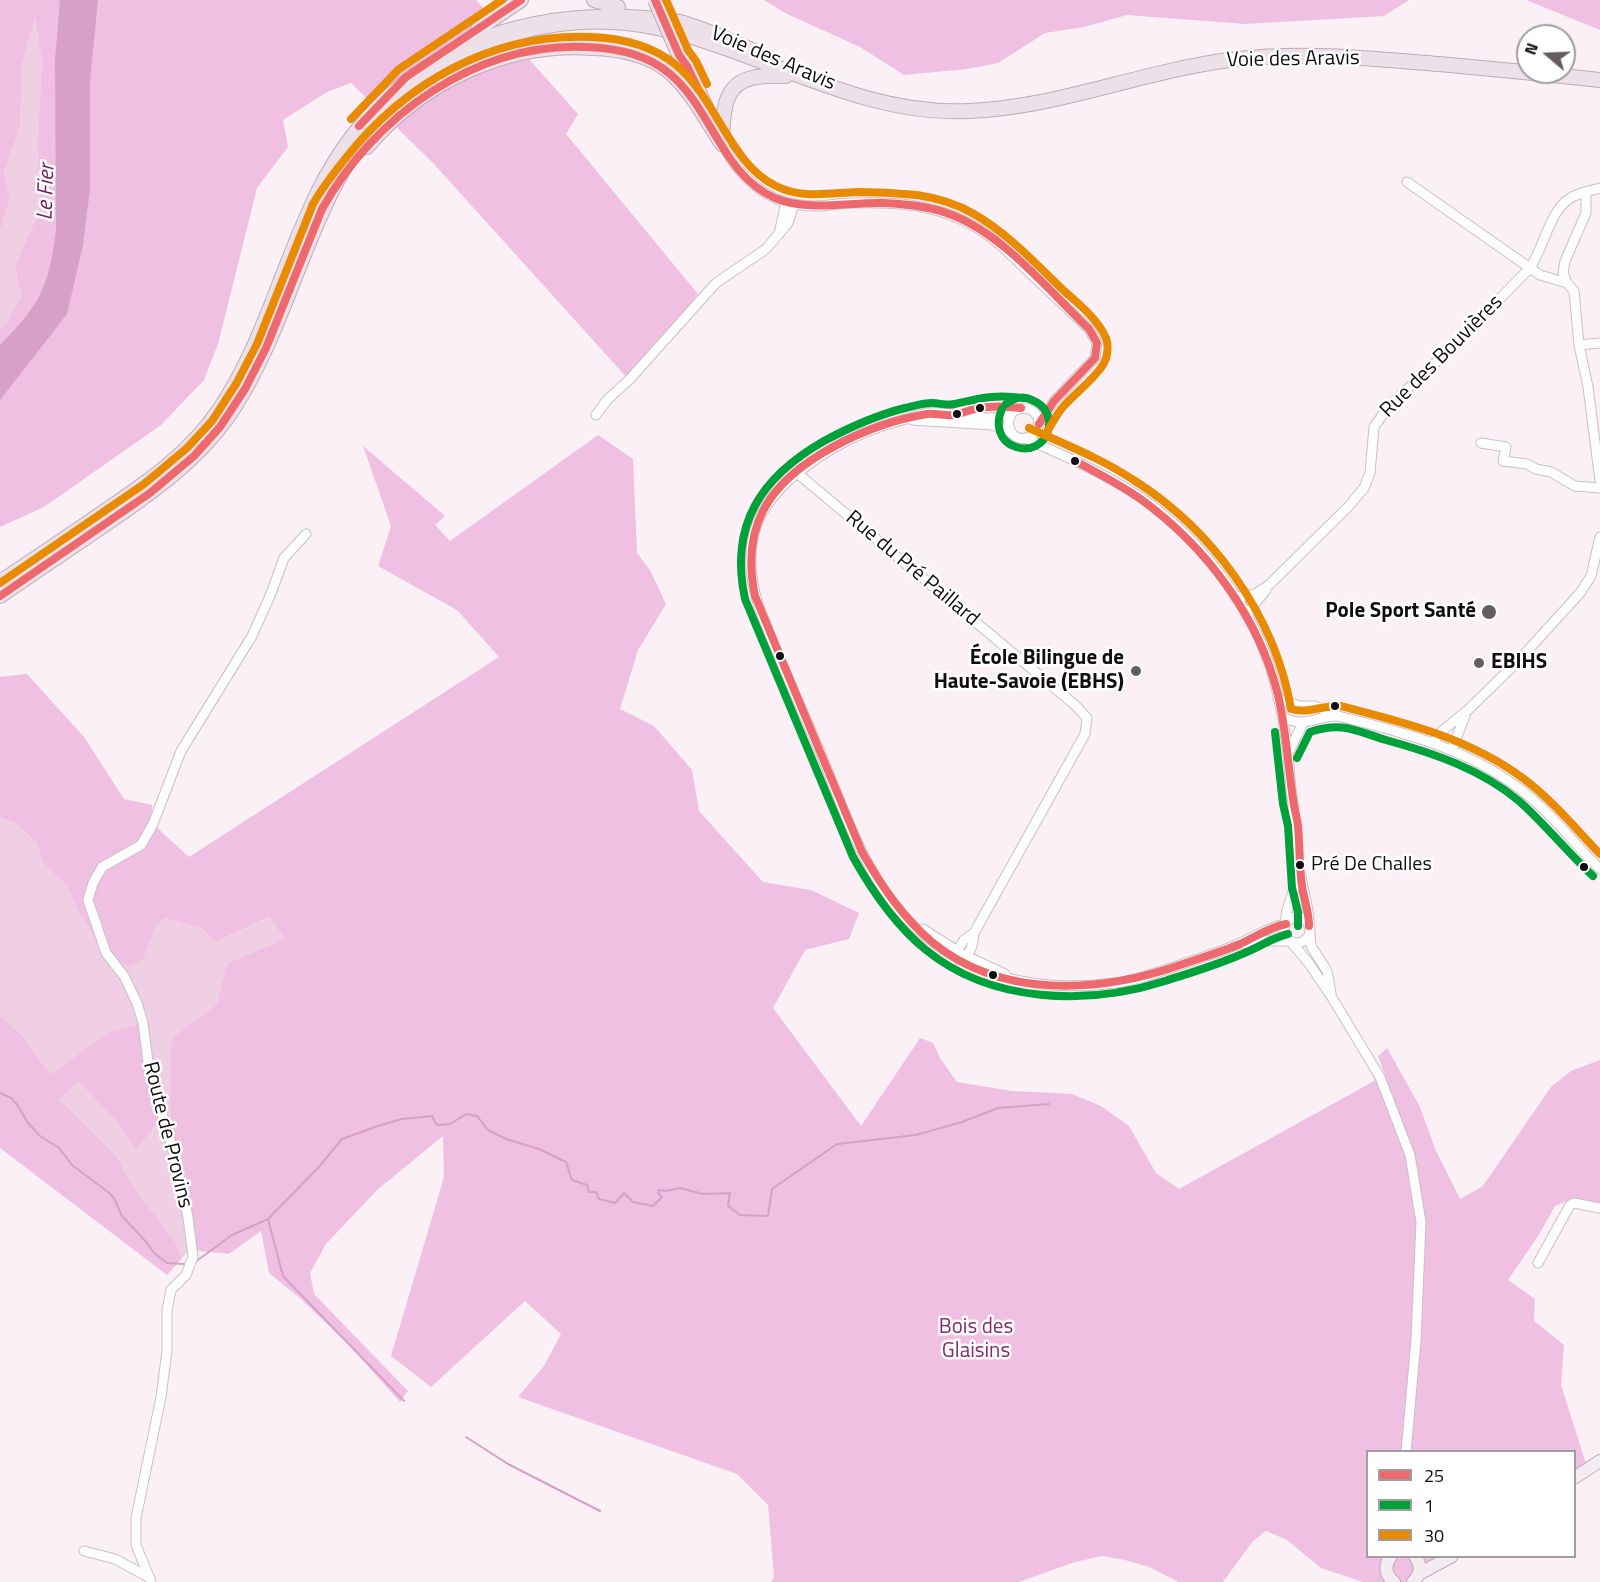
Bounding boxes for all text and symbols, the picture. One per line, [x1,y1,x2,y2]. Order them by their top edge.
street label: Voie des Aravis [707,21,839,97]
north arrow [1516,24,1576,84]
text: N [1518,40,1544,58]
street label: Voie des Aravis [1226,46,1360,74]
water label: Le Fier [33,163,61,221]
street label: Rue des Bouvières [1375,290,1509,424]
unlabelled marker [974,402,986,414]
unlabelled marker [951,408,963,420]
unlabelled marker [1069,455,1081,467]
street label: Rue du Pré Paillard [840,506,984,632]
place label: Pole Sport Santé [1325,599,1476,625]
marker: Pole Sport Santé [1480,603,1498,621]
place label: École Bilingue de Haute-Savoie (EBHS) [934,646,1124,696]
unlabelled marker [774,650,786,662]
place label: EBIHS [1491,650,1547,676]
marker: EBIHS [1472,656,1486,670]
marker: École Bilingue de Haute-Savoie (EBHS) [1129,664,1143,678]
unlabelled marker [1329,700,1341,712]
place label: Pré De Challes [1311,853,1432,877]
marker: Pré De Challes [1294,859,1306,871]
unlabelled marker [1578,861,1590,873]
unlabelled marker [987,969,999,981]
street label: Route de Provins [137,1059,197,1211]
park label: Bois des Glaisins [939,1315,1013,1365]
legend [1366,1450,1576,1558]
text: 25 [1424,1462,1444,1489]
text: 1 [1424,1492,1434,1519]
text: 30 [1424,1522,1444,1549]

